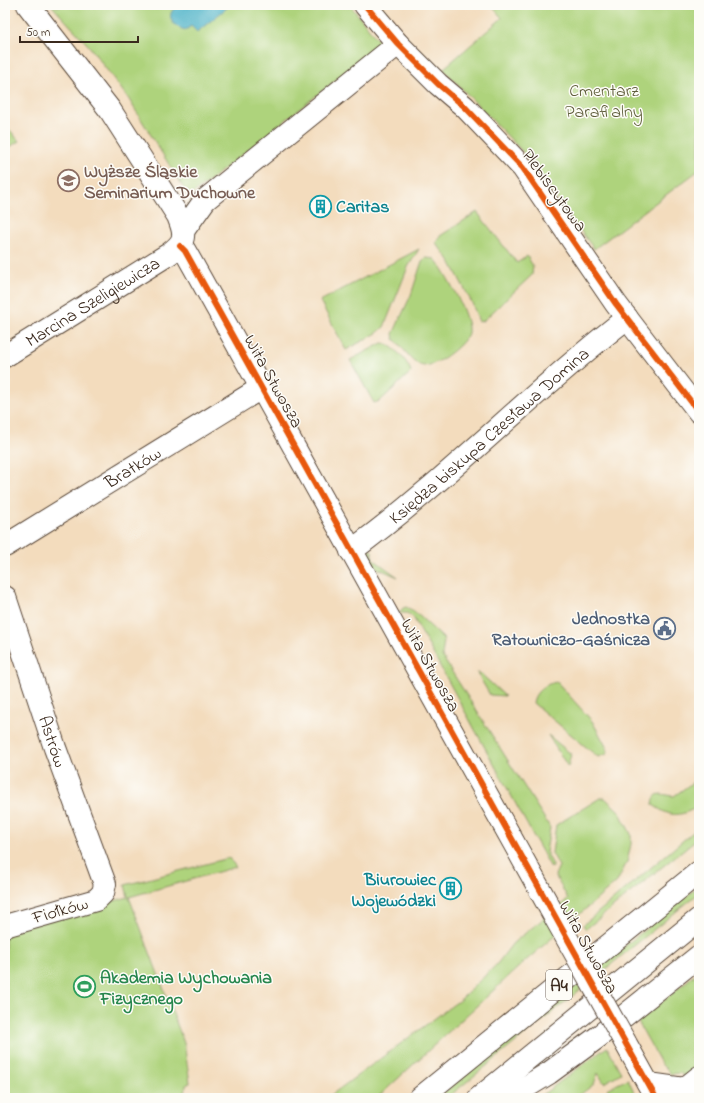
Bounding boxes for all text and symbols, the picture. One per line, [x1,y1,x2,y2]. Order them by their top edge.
scale bar [20,18,138,44]
text: 50 m [26,24,50,42]
park label: Cmentarz Parafialny [565,79,643,126]
street label: Plebiscytowa [514,144,592,238]
place label: Wyższe Śląskie Seminarium Duchowne [84,160,256,207]
school or university icon: Wyższe Śląskie Seminarium Duchowne [55,168,81,194]
building icon: Caritas [308,193,334,219]
place label: Caritas [336,195,389,221]
street label: Marcina Szeligiewicza [21,252,166,355]
street label: Wita Stwosza [236,330,309,433]
street label: Księdza biskupa Czesława Domina [384,342,596,532]
street label: Bratków [99,441,167,497]
place label: Jednostka Ratowniczo-Gaśnicza [492,607,650,654]
street label: Wita Stwosza [393,614,466,717]
public building icon: Jednostka Ratowniczo-Gaśnicza [652,615,678,641]
street label: Astrów [30,713,72,772]
place label: Biurowiec Wojewódzki [352,868,437,915]
building icon: Biurowiec Wojewódzki [438,876,464,902]
street label: Fiołków [29,892,92,933]
street label: Wita Stwosza [551,896,624,999]
place label: Akademia Wychowania Fizycznego [99,966,272,1014]
road number: A4 [546,970,572,1000]
sports icon: Akademia Wychowania Fizycznego [71,974,97,1000]

